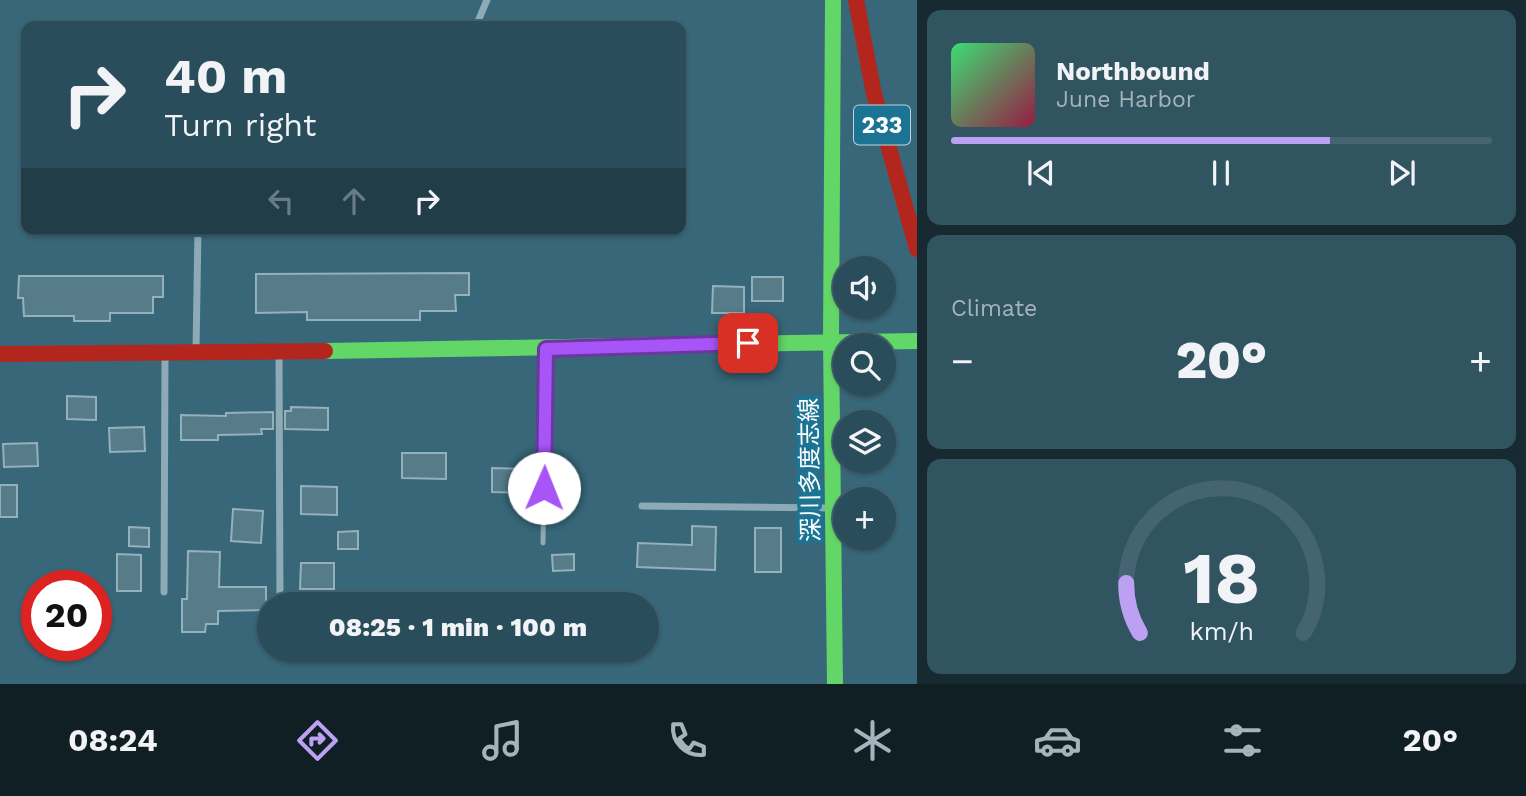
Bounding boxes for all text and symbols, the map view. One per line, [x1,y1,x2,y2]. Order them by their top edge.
text: 40 m [164,47,287,105]
icon: right [49,49,140,140]
text: Northbound [1056,56,1210,86]
text: June Harbor [1056,86,1195,113]
text: Turn right [164,106,316,144]
road number: 233 [854,106,910,144]
icon: previous [1022,154,1060,192]
icon: pause [1202,154,1240,192]
icon: next [1383,154,1421,192]
icon: left [262,182,300,220]
icon: ahead [335,182,373,220]
icon: right [408,182,446,220]
map controls [833,256,896,550]
button: sound [833,256,896,319]
text: Climate [951,295,1037,322]
pin [718,313,778,373]
icon: arrive [729,324,767,362]
text: 20° [1176,330,1267,391]
button: search [833,333,896,396]
text: − [951,339,974,383]
text: + [1469,339,1492,383]
street label: 深川多度志線 [795,398,825,542]
button: layers [833,410,896,473]
position arrow [507,451,581,525]
button: + [833,487,896,550]
text: 18 [1183,535,1260,621]
speed limit sign: 20 [21,570,112,661]
text: 08:25 · 1 min · 100 m [329,612,587,642]
text: km/h [1189,616,1254,645]
icon: directions [293,716,342,765]
icon: music [478,716,527,765]
icon: phone [663,716,712,765]
icon: climate [848,716,897,765]
icon: car [1033,716,1082,765]
icon: filters [1218,716,1267,765]
text: 08:24 [68,721,158,759]
text: 20° [1403,721,1458,759]

